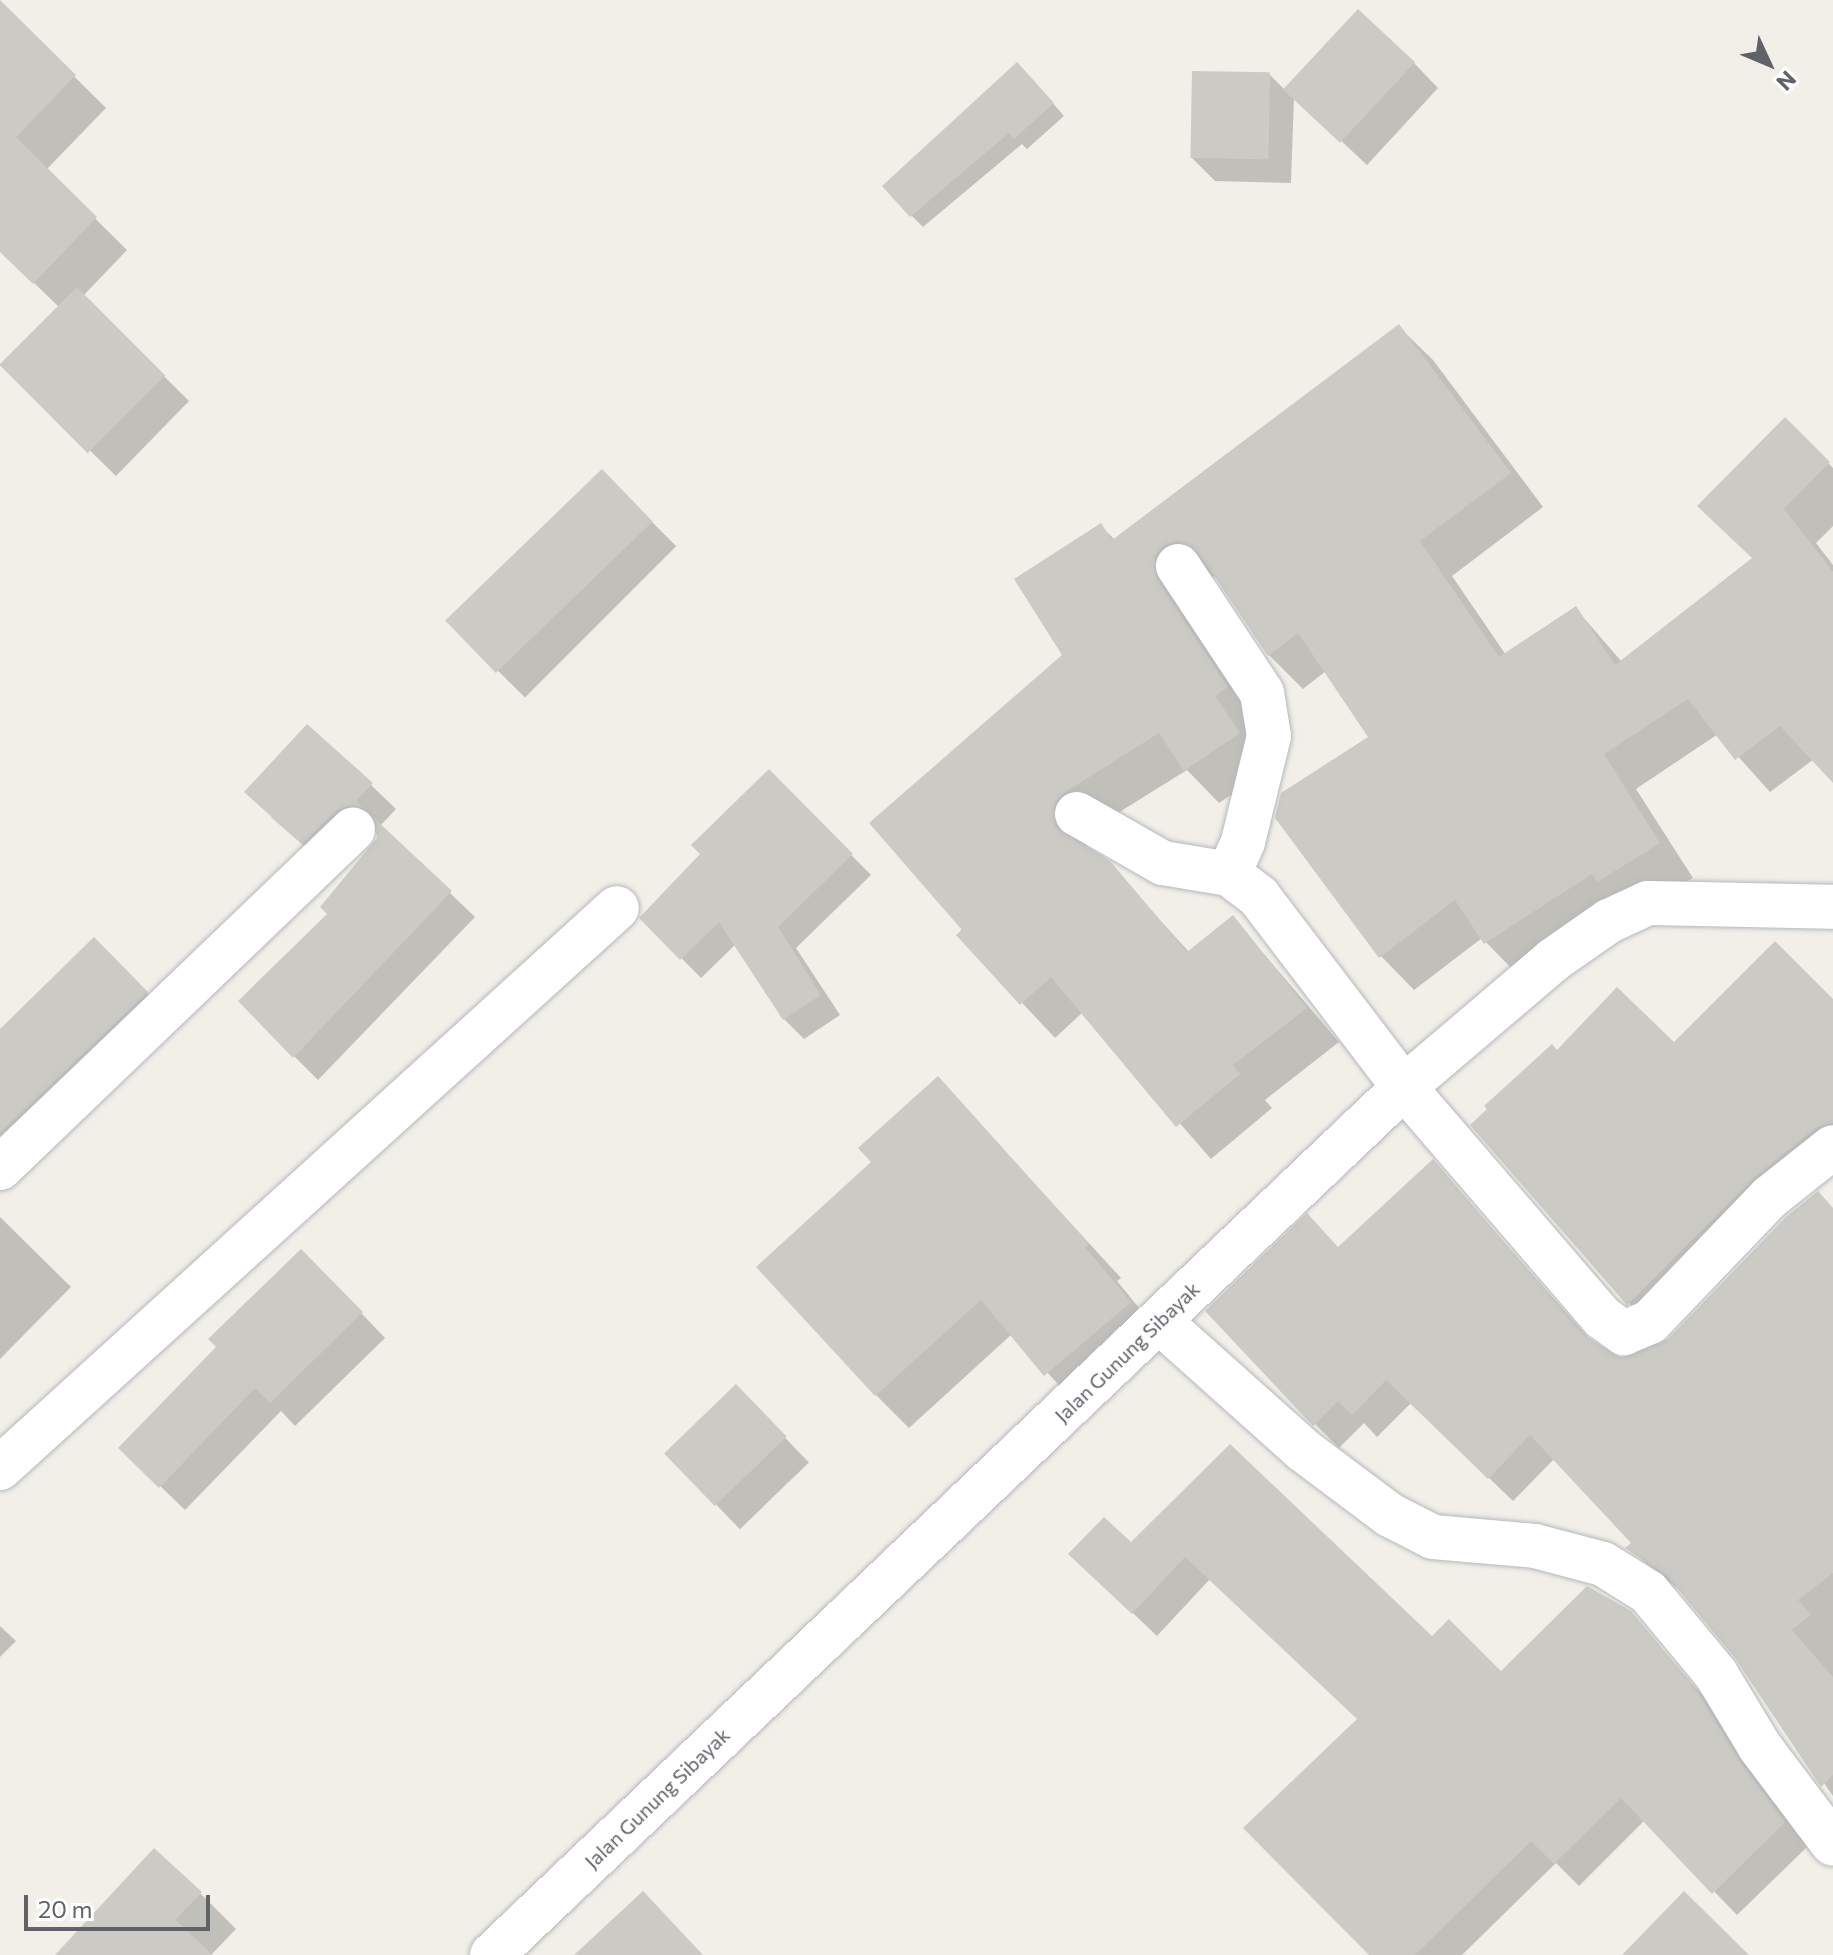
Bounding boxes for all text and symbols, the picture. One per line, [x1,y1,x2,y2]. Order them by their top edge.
north arrow [1729,24,1809,104]
text: N [1771,66,1802,96]
street label: Jalan Gunung Sibayak [1050,1277,1204,1427]
street label: Jalan Gunung Sibayak [580,1723,734,1873]
scale bar [28,1879,214,1929]
text: 20 m [38,1894,92,1923]

